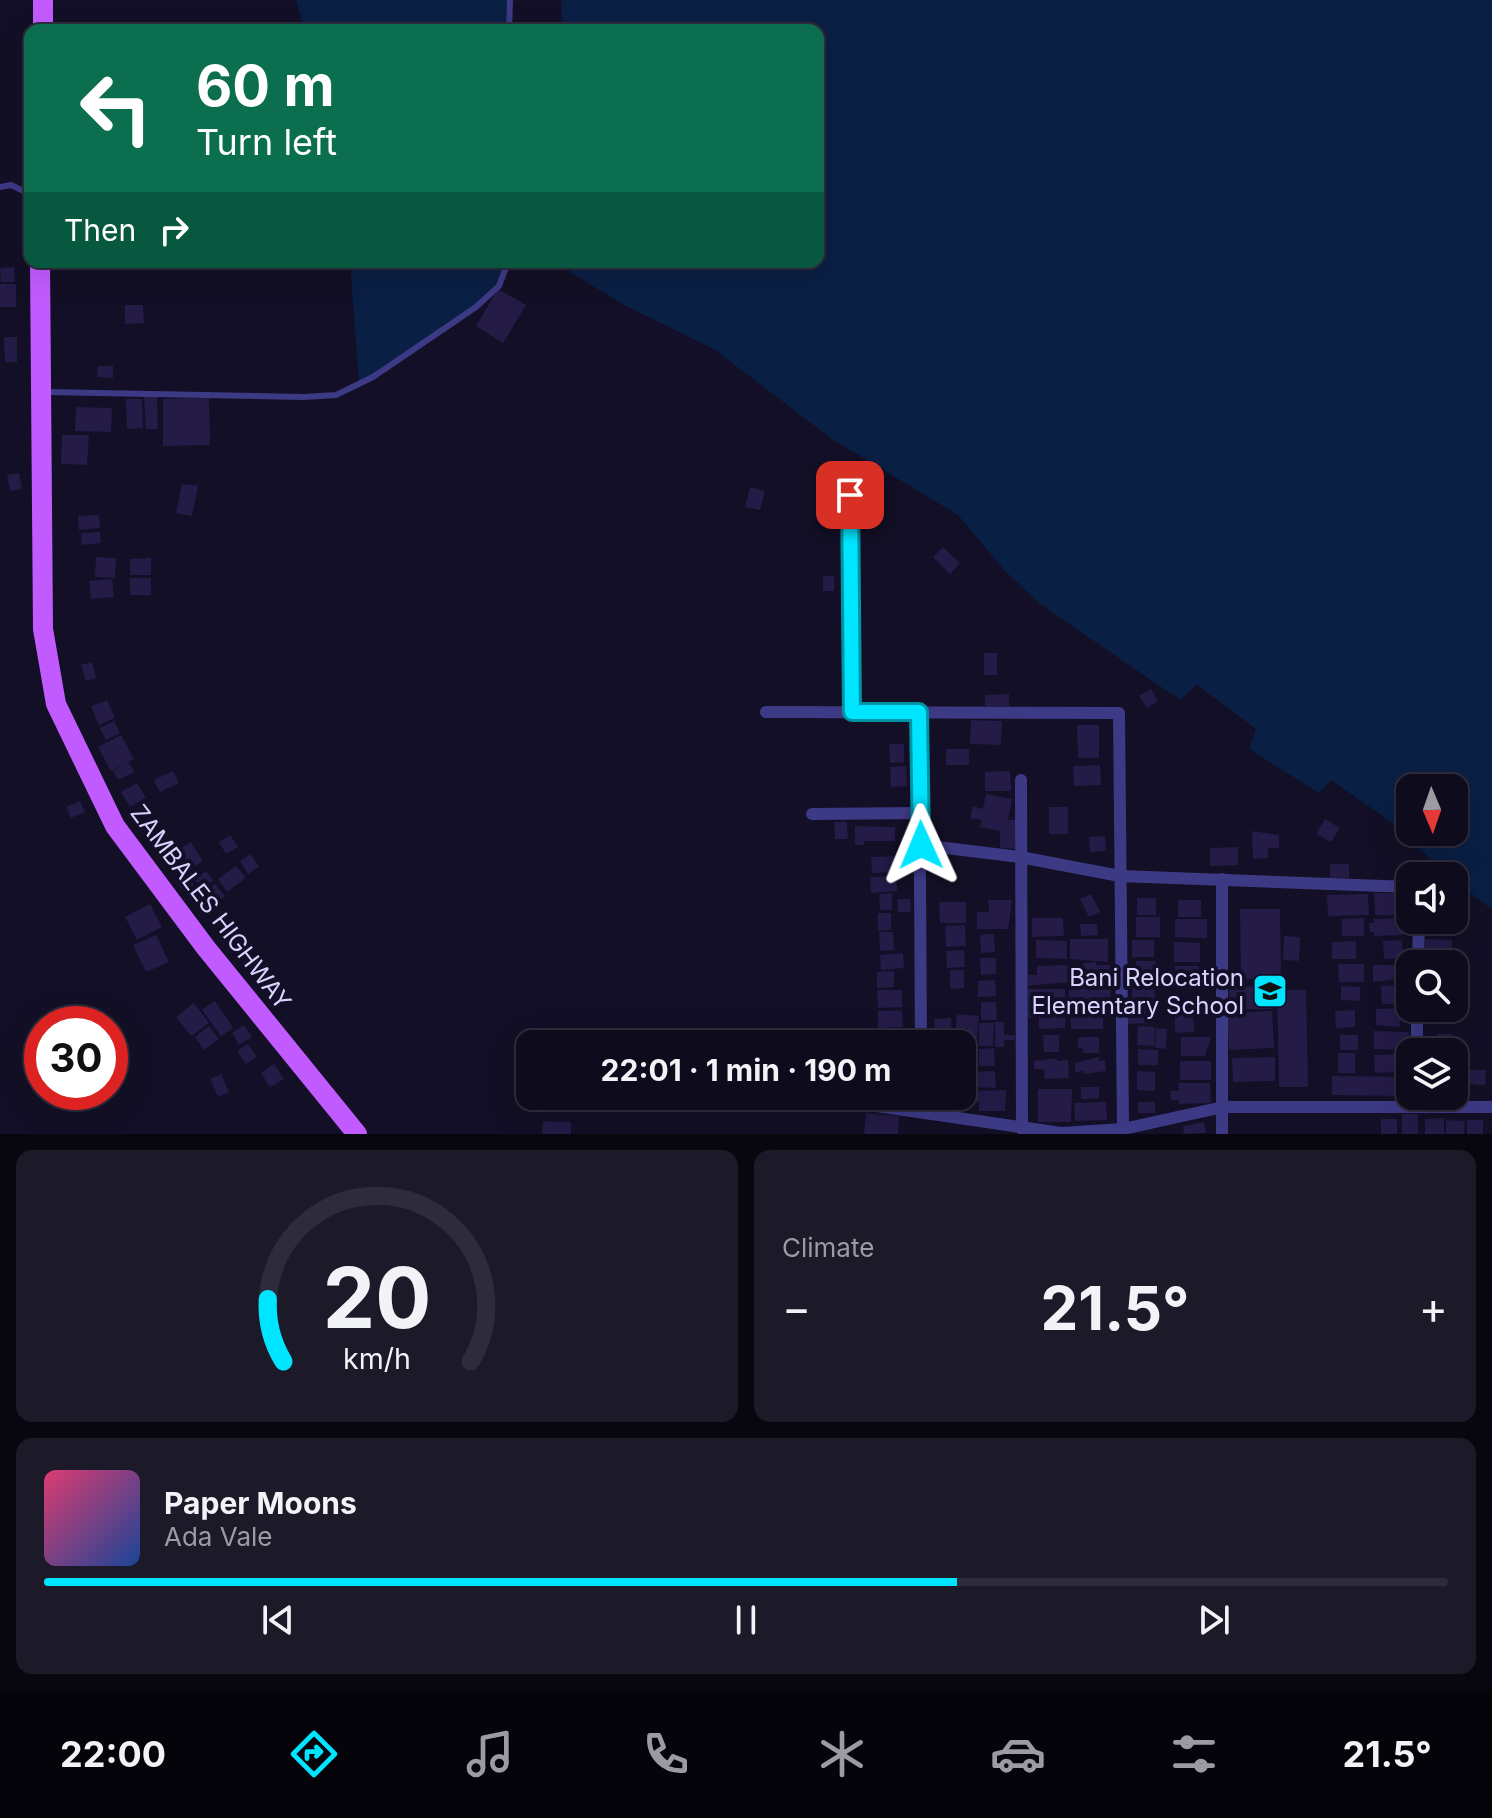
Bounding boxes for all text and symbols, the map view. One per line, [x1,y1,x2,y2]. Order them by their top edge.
text: 60 m [196,52,335,120]
icon: left [64,56,168,160]
text: Turn left [196,120,337,164]
icon: right [152,208,196,252]
text: Then [64,212,136,248]
pin [816,461,884,529]
icon: arrive [828,473,872,517]
north arrow [1396,774,1468,846]
map controls [1396,774,1468,1110]
street label: ZAMBALES HIGHWAY [124,799,298,1015]
position arrow [879,803,963,887]
button: sound [1396,862,1468,934]
button: search [1396,950,1468,1022]
place label: Bani Relocation Elementary School [1032,963,1244,1020]
school or university icon: Bani Relocation Elementary School [1251,972,1289,1010]
speed limit sign: 30 [24,1006,128,1110]
button: layers [1396,1038,1468,1110]
text: 22:01 · 1 min · 190 m [601,1052,891,1088]
text: Climate [782,1232,874,1263]
text: 20 [323,1247,431,1348]
text: 21.5° [1041,1272,1189,1344]
text: − [782,1281,811,1335]
text: + [1419,1281,1448,1335]
text: km/h [343,1341,411,1376]
text: Paper Moons [164,1485,357,1521]
text: Ada Vale [164,1521,272,1552]
icon: previous [256,1598,300,1642]
icon: pause [724,1598,768,1642]
icon: next [1192,1598,1236,1642]
icon: directions [286,1726,342,1782]
icon: music [462,1726,518,1782]
icon: phone [638,1726,694,1782]
icon: climate [814,1726,870,1782]
icon: car [990,1726,1046,1782]
icon: filters [1166,1726,1222,1782]
text: 22:00 [60,1732,166,1776]
text: 21.5° [1343,1732,1432,1776]

